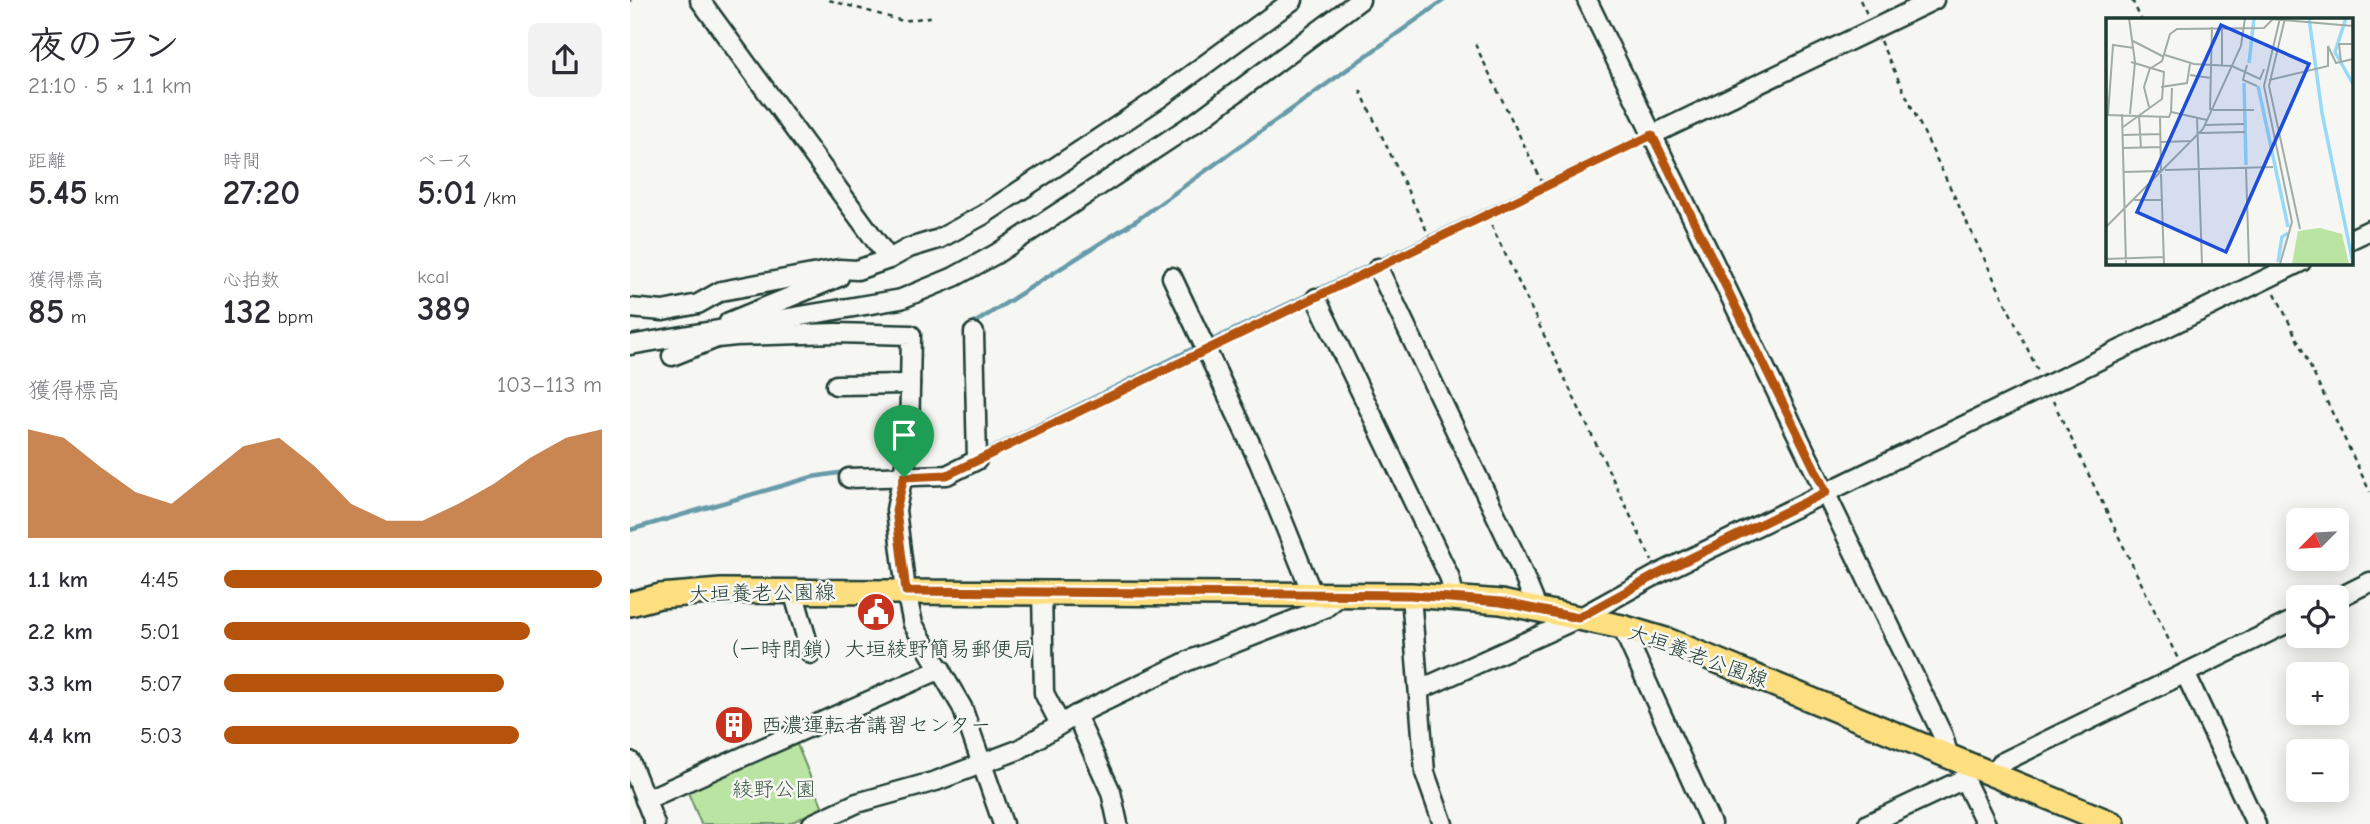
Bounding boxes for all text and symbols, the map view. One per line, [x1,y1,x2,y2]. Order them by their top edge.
inset map [2106,18,2352,264]
button: share [528,23,602,97]
text: 夜のラン [28,24,180,68]
text: 21:10 · 5 × 1.1 km [28,72,192,99]
text: 距離 [28,150,66,172]
text: 時間 [223,150,261,172]
text: ペース [417,150,473,172]
text: 5.45 [28,172,88,213]
text: 27:20 [223,172,300,213]
text: 5:01 [417,172,477,213]
text: km [88,187,119,209]
text: /km [477,187,516,209]
text: kcal [417,266,449,288]
text: 獲得標高 [28,269,104,291]
text: 心拍数 [223,269,280,291]
text: 389 [417,288,471,329]
text: 85 [28,291,65,332]
text: 132 [223,291,271,332]
text: m [65,306,87,328]
text: bpm [271,306,313,328]
text: 103–113 m [497,371,602,398]
text: 獲得標高 [28,377,120,404]
pin [874,405,934,477]
icon: arrive [885,416,923,454]
north arrow [2286,508,2348,570]
map controls [2286,508,2349,802]
text: 1.1 km [28,566,88,593]
text: 4:45 [140,566,179,593]
street label: 大垣養老公園線 [688,580,836,606]
button: locate [2286,585,2349,648]
public building icon: （一時閉鎖）大垣綾野簡易郵便局 [855,591,897,633]
text: 2.2 km [28,618,93,645]
text: 5:01 [140,618,180,645]
street label: 大垣養老公園線 [1625,620,1771,692]
place label: （一時閉鎖）大垣綾野簡易郵便局 [719,637,1034,661]
button: + [2286,662,2349,725]
text: 3.3 km [28,670,93,697]
text: 5:07 [140,670,182,697]
building icon: 西濃運転者講習センター [713,704,755,746]
place label: 西濃運転者講習センター [761,713,991,737]
text: 4.4 km [28,722,91,749]
text: 5:03 [140,722,182,749]
button: − [2286,739,2349,802]
park label: 綾野公園 [732,777,816,801]

